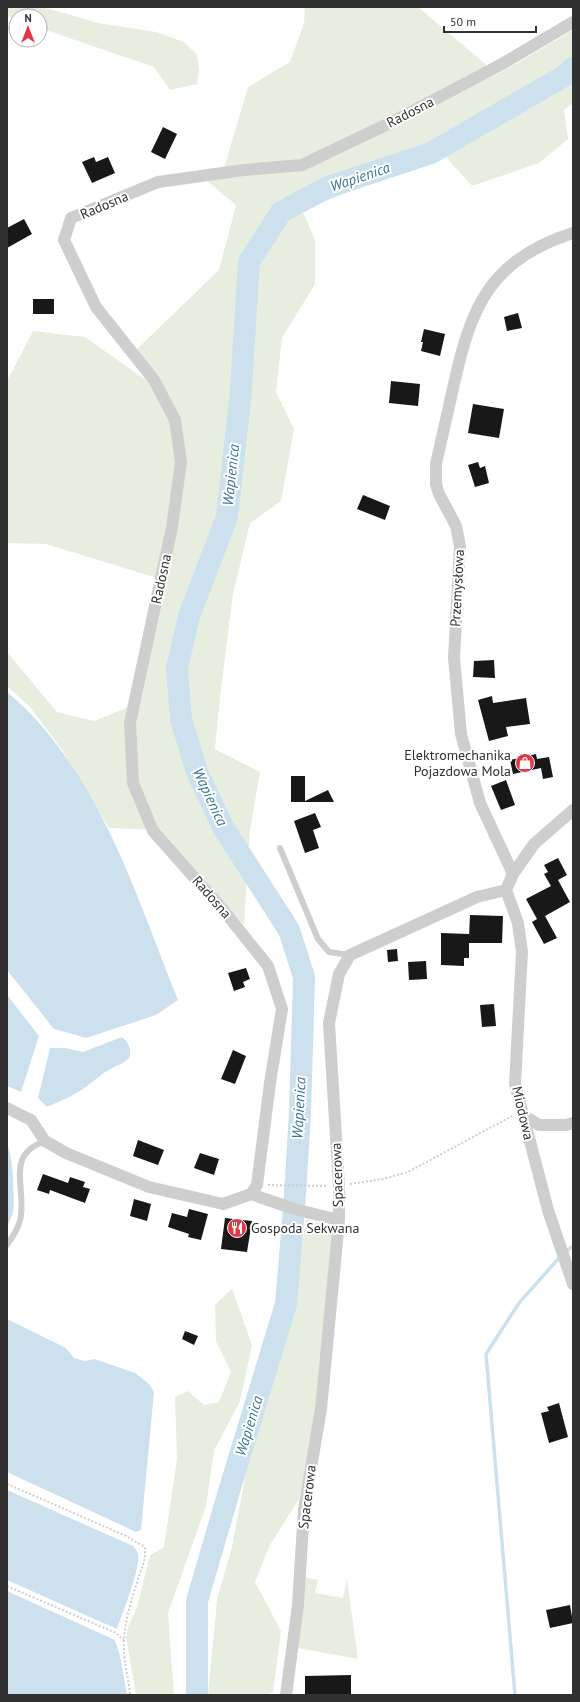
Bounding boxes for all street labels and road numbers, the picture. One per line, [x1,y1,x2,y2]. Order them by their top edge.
street label: Radosna [383,92,437,132]
street label: Radosna [77,187,131,223]
street label: Przemysłowa [446,549,468,627]
street label: Radosna [147,552,175,606]
street label: Radosna [189,872,235,922]
street label: Miodowa [508,1084,538,1142]
street label: Spacerowa [327,1142,347,1207]
street label: Spacerowa [294,1464,320,1530]

